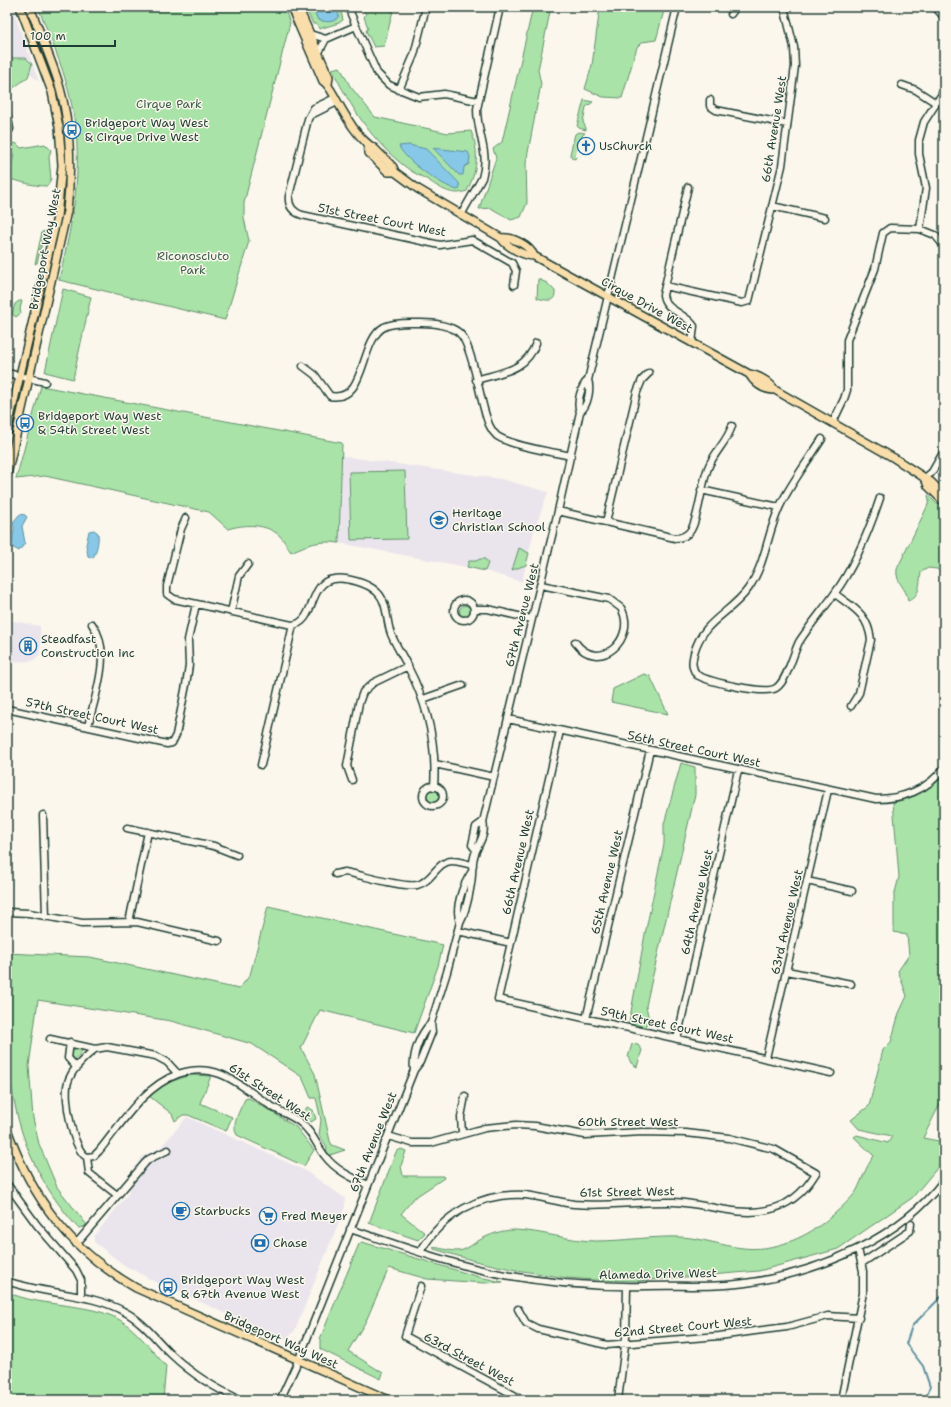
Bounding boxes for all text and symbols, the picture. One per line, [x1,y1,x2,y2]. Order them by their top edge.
scale bar [24,22,115,48]
text: 100 m [30,28,66,44]
street label: 66th Avenue West [758,74,790,184]
park label: Cirque Park [136,96,202,112]
place label: Bridgeport Way West & Cirque Drive West [85,115,209,145]
bus stop icon: Bridgeport Way West & Cirque Drive West [62,120,82,140]
church icon: UsChurch [576,136,596,156]
place label: UsChurch [599,138,652,154]
street label: Bridgeport Way West [25,187,65,311]
street label: 51st Street Court West [317,200,447,240]
park label: Riconosciuto Park [157,248,229,278]
street label: Cirque Drive West [598,273,696,337]
place label: Bridgeport Way West & 54th Street West [38,408,162,438]
bus stop icon: Bridgeport Way West & 54th Street West [15,413,35,433]
place label: Heritage Christian School [452,505,546,535]
school or university icon: Heritage Christian School [429,510,449,530]
street label: 67th Avenue West [501,561,543,669]
place label: Steadfast Construction inc [41,631,135,661]
building icon: Steadfast Construction inc [18,636,38,656]
street label: 57th Street Court West [24,694,160,738]
street label: 56th Street Court West [626,727,762,771]
street label: 66th Avenue West [498,808,538,916]
street label: 65th Avenue West [587,828,627,936]
street label: 64th Avenue West [677,848,717,956]
street label: 63rd Avenue West [767,868,807,976]
street label: 59th Street Court West [599,1003,735,1047]
street label: 61st Street West [226,1059,314,1125]
street label: 67th Avenue West [346,1089,400,1195]
street label: 60th Street West [577,1114,679,1130]
street label: 61st Street West [579,1183,675,1201]
cafe icon: Starbucks [171,1201,191,1221]
place label: Starbucks [194,1203,251,1219]
supermarket icon: Fred Meyer [258,1206,278,1226]
place label: Fred Meyer [281,1208,348,1224]
bank icon: Chase [250,1233,270,1253]
place label: Chase [273,1235,308,1251]
street label: Alameda Drive West [599,1265,717,1283]
place label: Bridgeport Way West & 67th Avenue West [181,1272,305,1302]
bus stop icon: Bridgeport Way West & 67th Avenue West [158,1277,178,1297]
street label: Bridgeport Way West [221,1308,341,1372]
street label: 62nd Street Court West [613,1313,753,1341]
street label: 63rd Street West [421,1328,517,1390]

